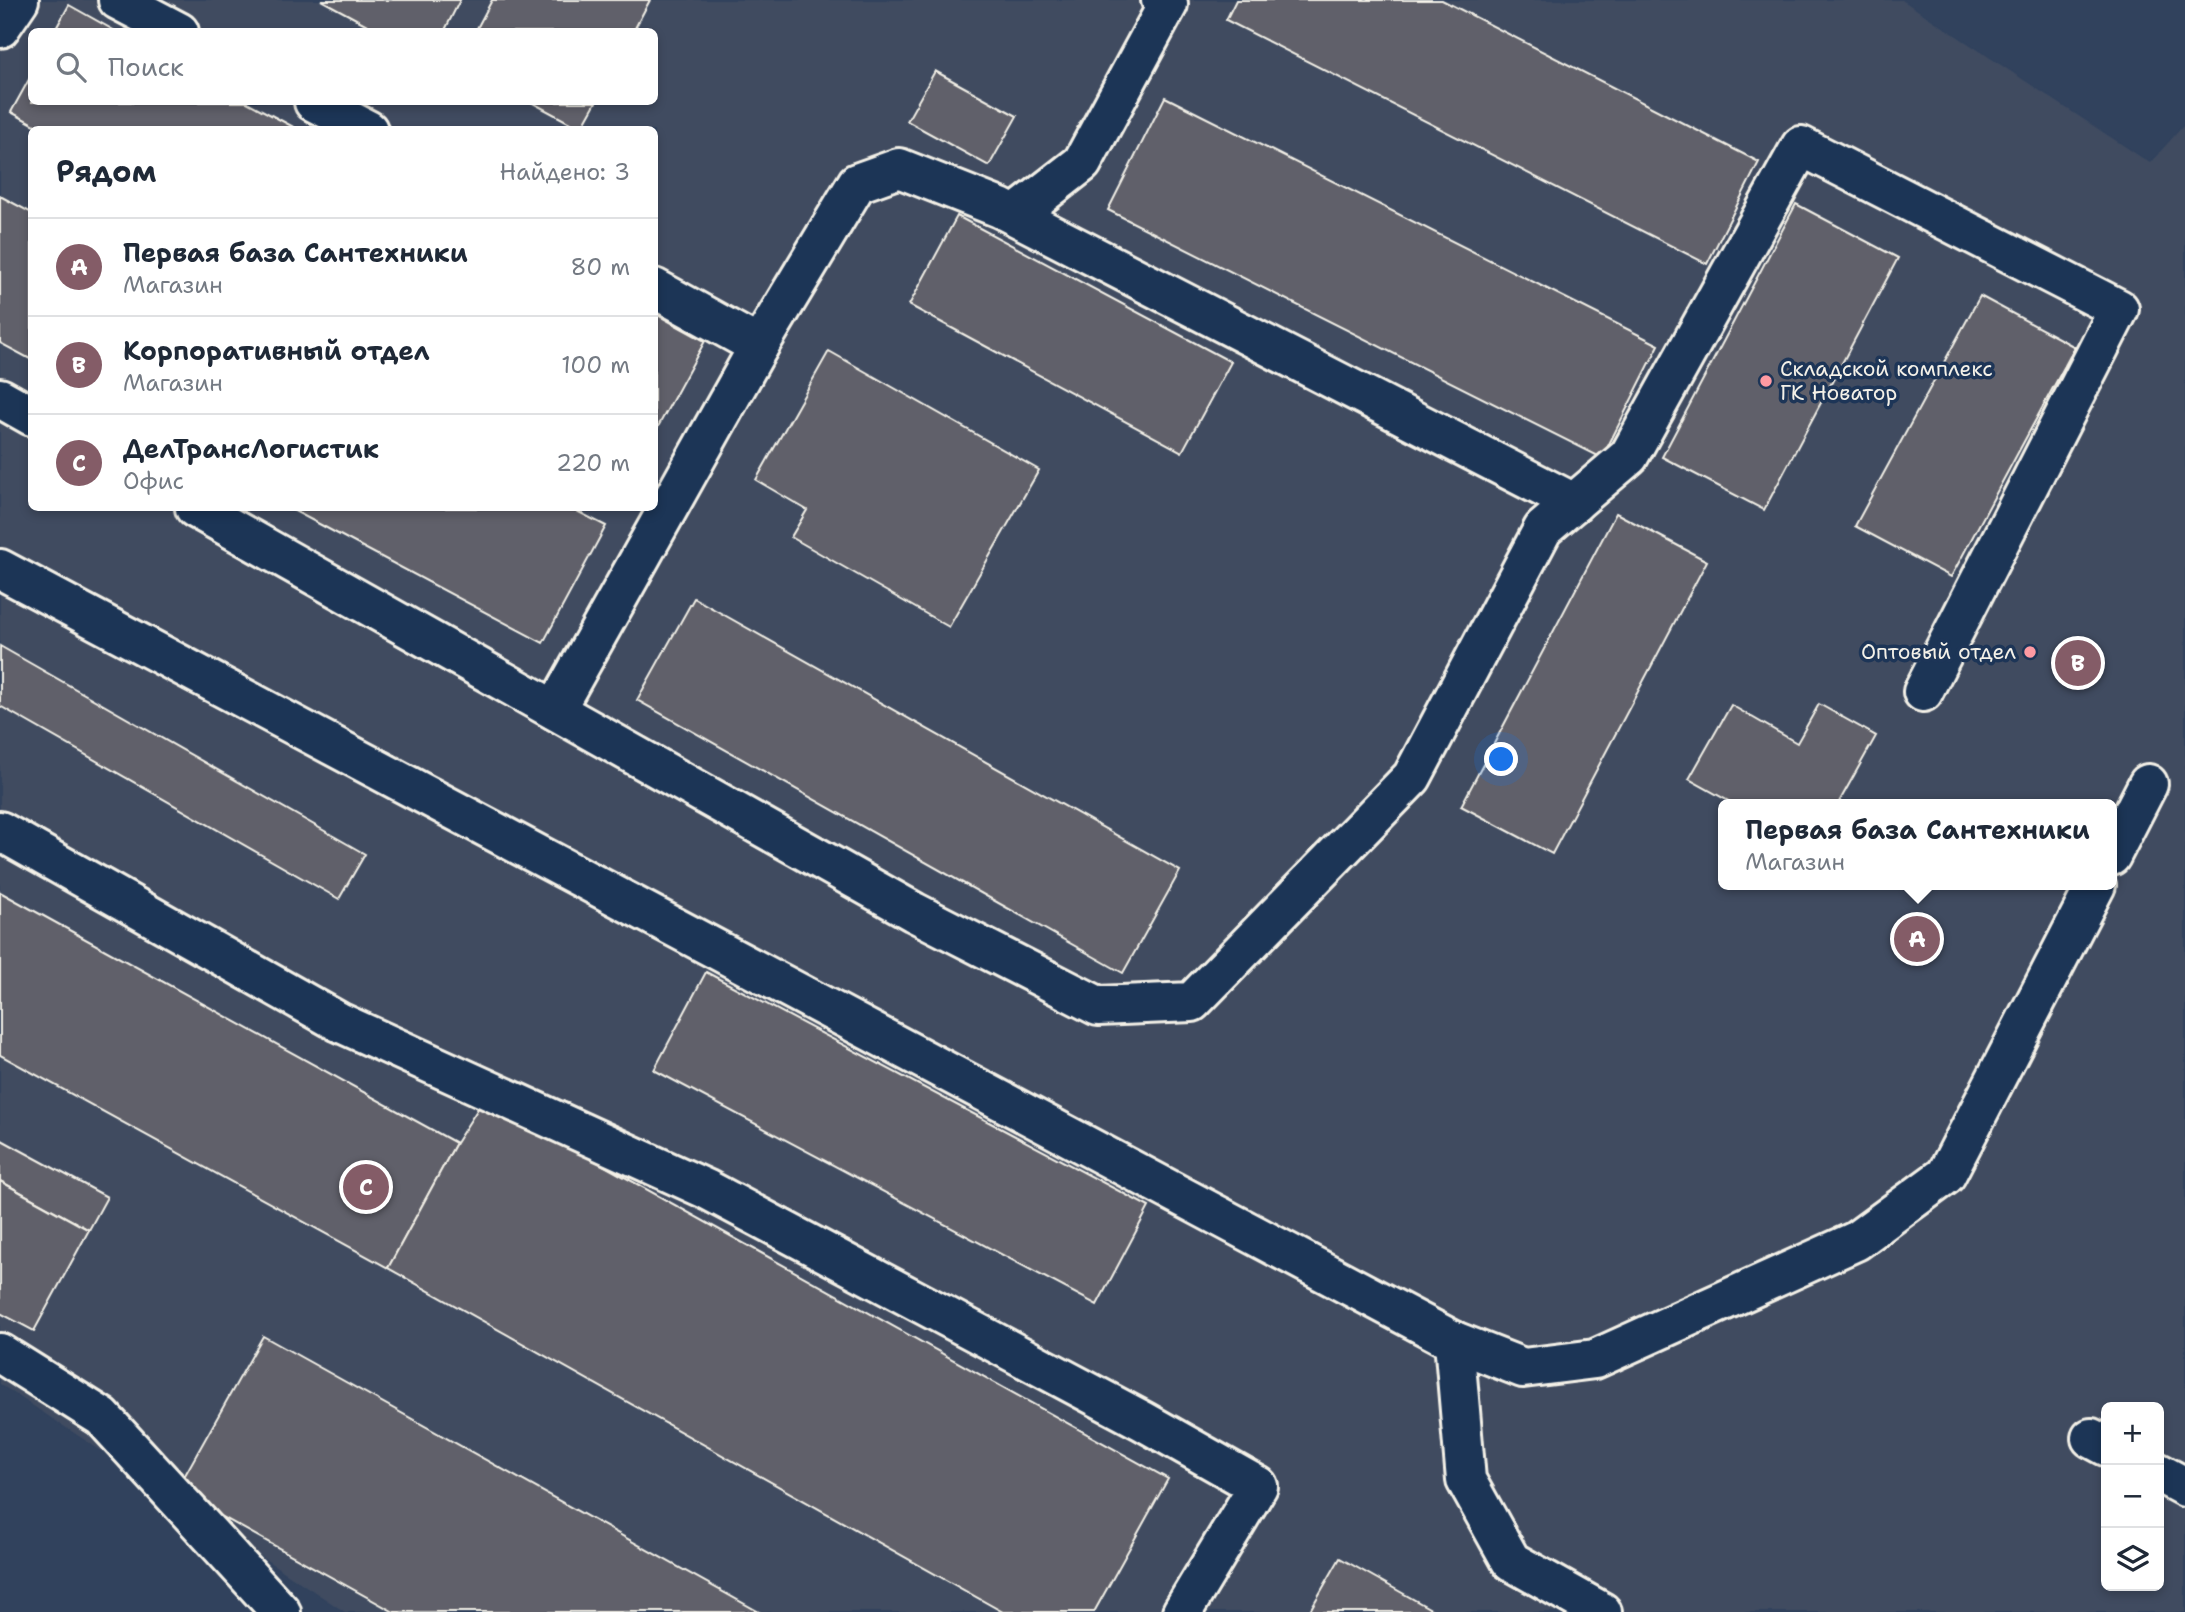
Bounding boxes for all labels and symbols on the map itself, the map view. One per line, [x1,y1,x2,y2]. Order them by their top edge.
place label: Складской комплекс ГК Новатор [1780,355,1993,407]
marker: Складской комплекс ГК Новатор [1758,373,1774,389]
pin: B [2055,637,2101,689]
place label: Оптовый отдел [1861,638,2016,666]
marker: Оптовый отдел [2022,644,2038,660]
your location [1484,742,1518,776]
pin: A [1894,913,1940,965]
pin: C [343,1161,389,1213]

